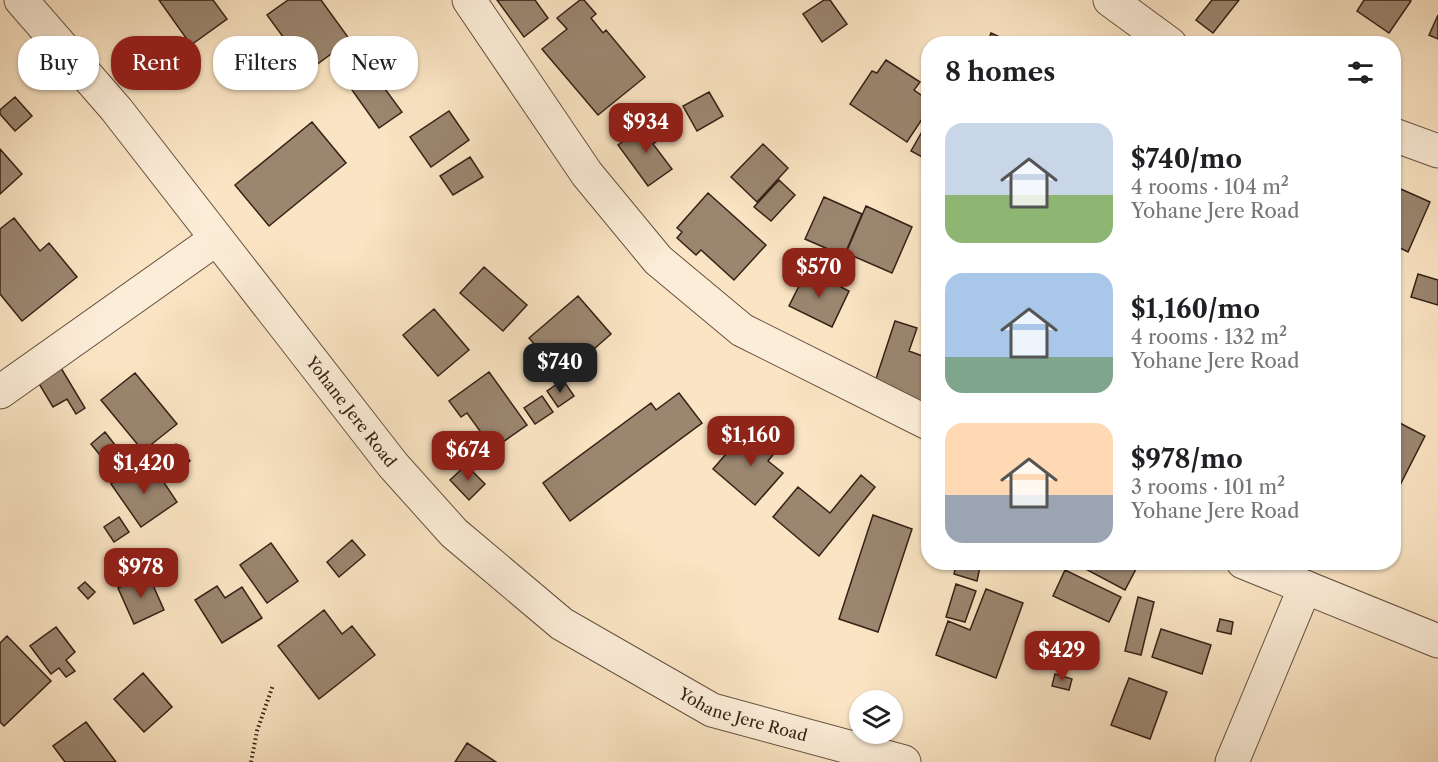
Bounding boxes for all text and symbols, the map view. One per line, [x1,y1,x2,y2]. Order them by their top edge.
chip: Buy [18,36,99,90]
chip: Rent [111,36,201,90]
chip: Filters [213,36,318,90]
chip: New [330,36,418,90]
text: 8 homes [945,56,1055,88]
icon: filters [1344,56,1377,89]
pin: $934 [610,103,682,154]
text: $934 [623,110,669,134]
text: $740/mo [1131,143,1242,175]
icon: home [993,147,1065,219]
text: 4 rooms · 104 m² [1131,175,1289,199]
text: Yohane Jere Road [1131,199,1299,223]
pin: $570 [783,248,855,299]
text: $570 [796,255,842,279]
text: $1,160/mo [1131,293,1260,325]
icon: home [993,297,1065,369]
text: 4 rooms · 132 m² [1131,325,1287,349]
pin: $740 [524,343,596,394]
text: Yohane Jere Road [1131,349,1299,373]
text: $740 [537,350,583,374]
street label: Yohane Jere Road [302,351,401,471]
pin: $1,160 [702,416,800,467]
text: $1,160 [721,423,781,447]
pin: $674 [432,431,504,482]
text: $674 [446,438,490,462]
text: $978/mo [1131,443,1243,475]
pin: $1,420 [95,444,193,495]
icon: home [993,447,1065,519]
text: $1,420 [113,451,175,475]
text: 3 rooms · 101 m² [1131,475,1285,499]
text: Yohane Jere Road [1131,499,1299,523]
pin: $978 [105,548,177,599]
text: $978 [118,555,164,579]
pin: $429 [1026,631,1098,682]
text: $429 [1039,638,1085,662]
street label: Yohane Jere Road [674,683,810,745]
map controls [849,690,903,744]
button: layers [849,690,903,744]

